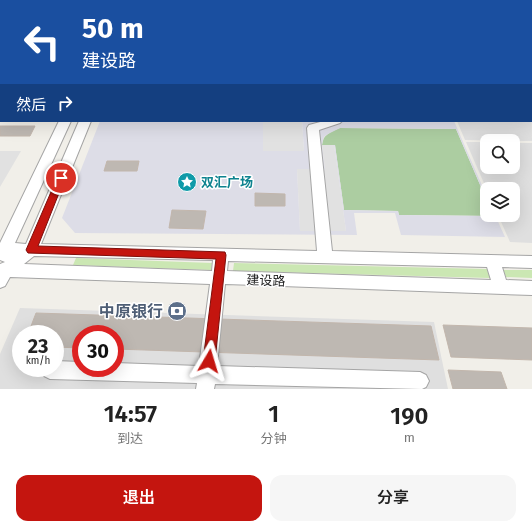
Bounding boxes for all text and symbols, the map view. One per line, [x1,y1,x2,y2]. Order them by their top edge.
text: 50 m [82,12,144,45]
icon: left [16,16,68,68]
text: 建设路 [82,50,136,72]
icon: right [54,92,76,114]
text: 然后 [16,96,46,114]
map controls [480,134,520,222]
button: search [480,134,520,174]
pin [44,161,78,195]
icon: arrive [50,167,72,189]
place icon: 双汇广场 [176,171,198,193]
place label: 双汇广场 [201,175,253,190]
button: layers [480,182,520,222]
street label: 建设路 [246,272,286,289]
bank icon: 中原银行 [166,300,188,322]
place label: 中原银行 [99,302,163,321]
speed limit sign: 30 [72,325,124,377]
text: 23 [28,334,48,358]
position arrow [188,340,230,382]
text: km/h [26,355,50,367]
text: 14:57 [104,400,157,428]
text: 1 [268,400,279,428]
text: 190 [390,402,428,430]
text: m [404,430,415,445]
text: 到达 [117,431,143,446]
text: 分钟 [261,431,287,446]
button: 退出 [16,475,262,521]
button: 分享 [270,475,516,521]

